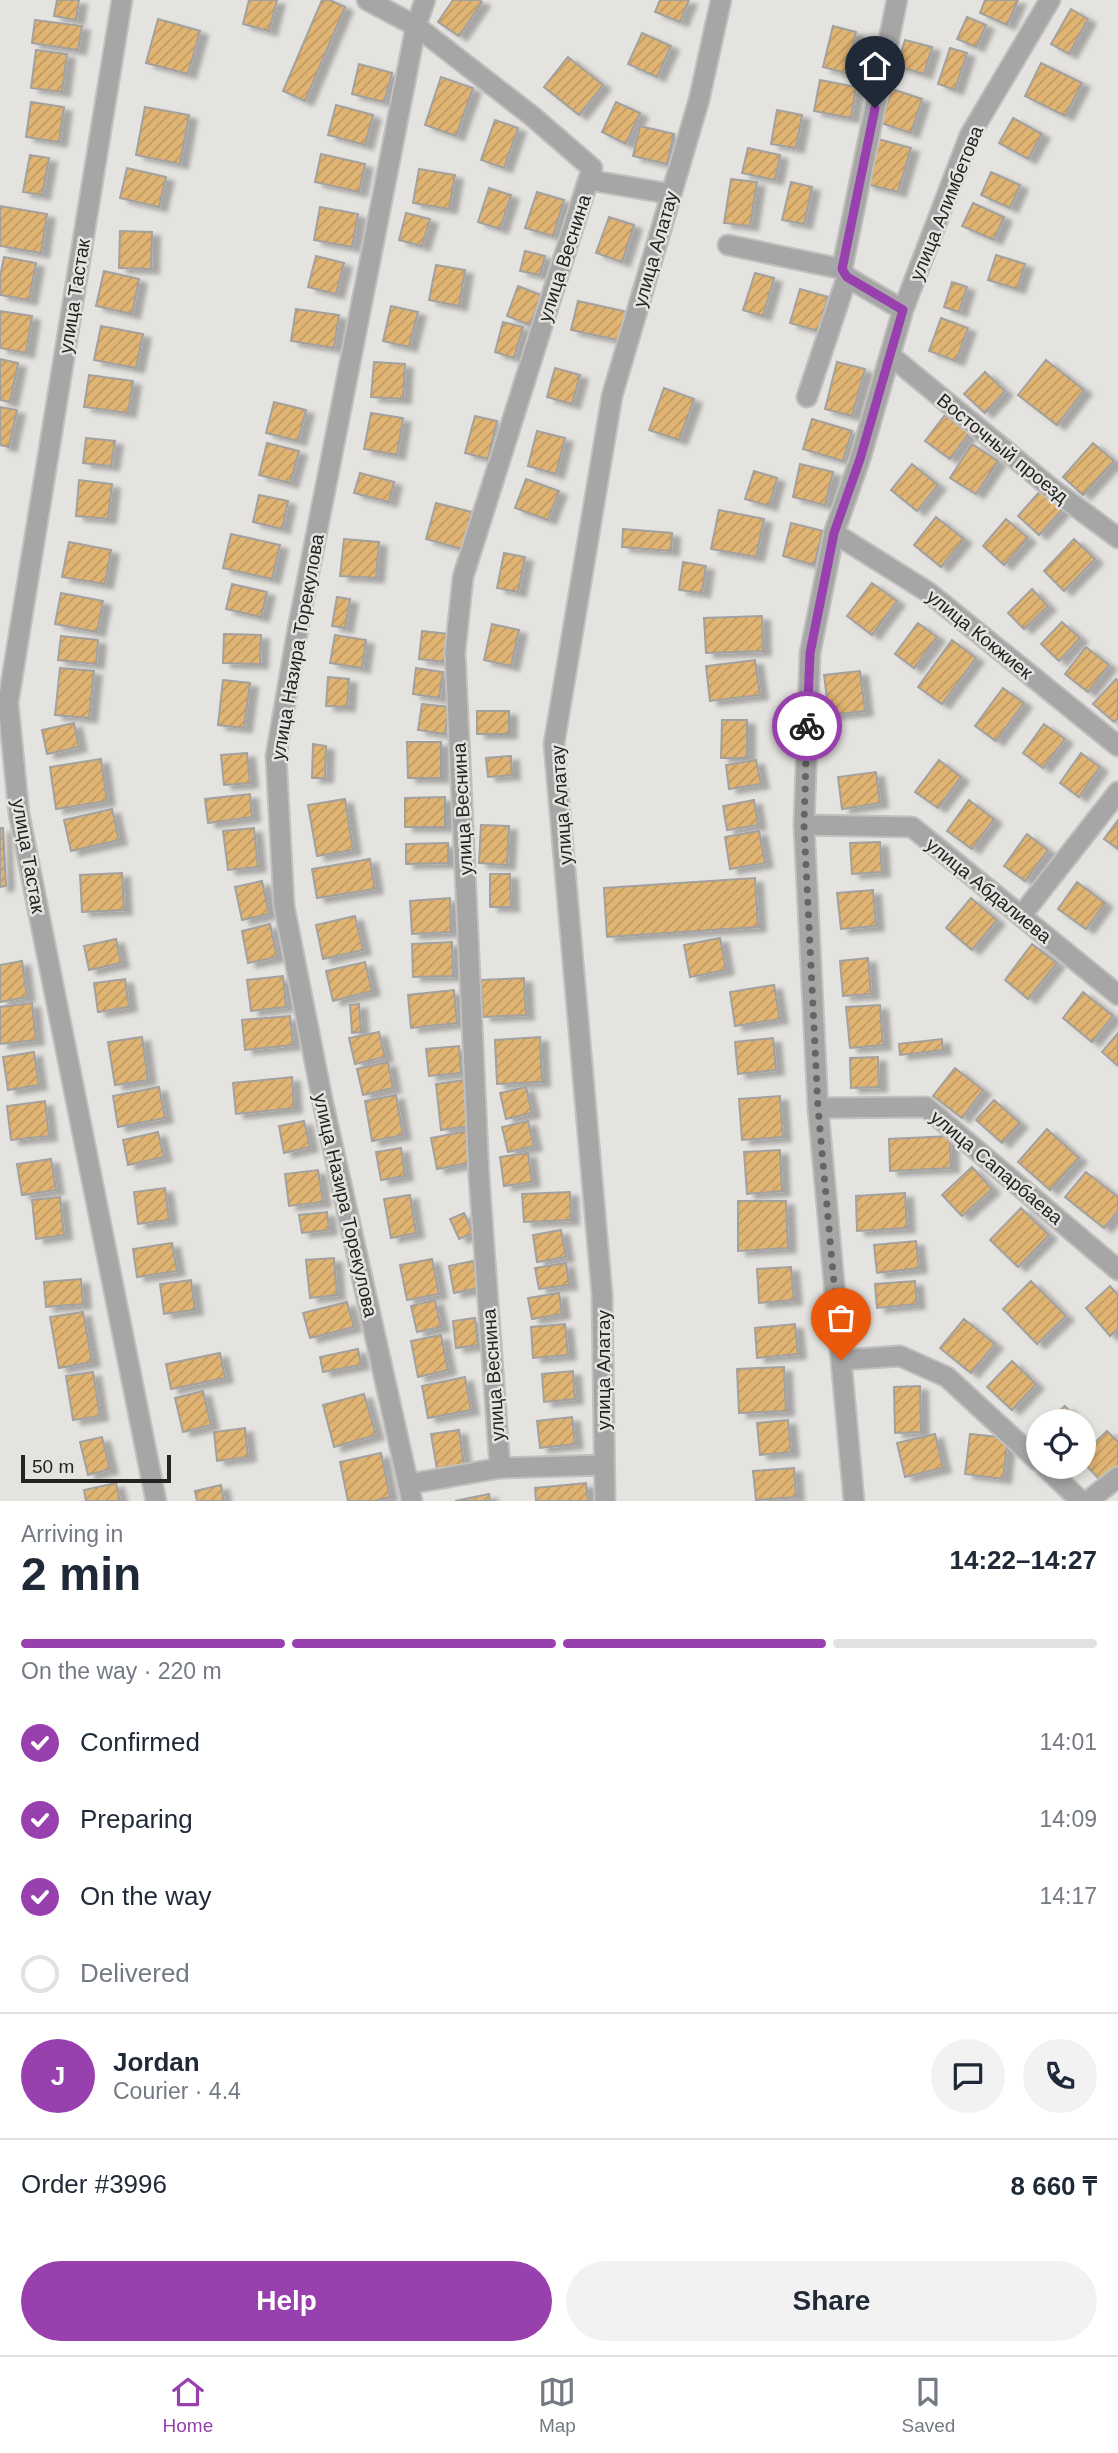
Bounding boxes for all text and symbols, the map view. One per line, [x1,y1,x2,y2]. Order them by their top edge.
pin [845,36,905,108]
icon: home [856,47,894,85]
street label: улица Алимбетова [906,122,987,284]
street label: улица Алатау [629,188,682,310]
street label: улица Веснина [534,192,595,324]
street label: улица Тастак [55,237,94,355]
street label: Восточный проезд [933,389,1072,508]
street label: улица Назира Торекулова [267,532,328,762]
street label: улица Кокжиек [923,585,1037,684]
courier [772,691,842,761]
icon: bike [788,707,826,745]
street label: улица Веснина [449,742,476,876]
street label: улица Алатау [547,744,576,865]
street label: улица Тастак [8,797,49,916]
street label: улица Абдалиева [922,834,1056,947]
street label: улица Назира Торекулова [310,1091,382,1319]
street label: улица Сапарбаева [927,1106,1067,1229]
pin [811,1288,871,1360]
icon: bag [822,1299,860,1337]
street label: улица Веснина [478,1308,509,1442]
street label: улица Алатау [593,1310,614,1430]
map controls [1026,1409,1096,1479]
button: locate [1026,1409,1096,1479]
scale bar [21,1452,172,1484]
text: 50 m [32,1456,74,1477]
text: Arriving in [21,1521,123,1547]
text: 14:22–14:27 [950,1545,1097,1575]
text: 2 min [21,1548,141,1600]
text: On the way · 220 m [21,1658,222,1684]
icon: check [21,1724,59,1762]
text: Confirmed [80,1727,200,1757]
text: 14:01 [1039,1729,1097,1755]
icon: check [21,1801,59,1839]
text: Preparing [80,1804,193,1834]
text: 14:09 [1039,1806,1097,1832]
icon: check [21,1878,59,1916]
text: On the way [80,1881,212,1911]
text: 14:17 [1039,1883,1097,1909]
text: Delivered [80,1958,190,1988]
button: chat [931,2039,1005,2113]
button: phone [1023,2039,1097,2113]
text: Jordan [113,2047,200,2077]
text: J [51,2061,65,2091]
text: Courier · 4.4 [113,2078,241,2104]
text: Order #3996 [21,2169,167,2199]
text: 8 660 ₸ [1011,2171,1097,2201]
button: Help [21,2261,552,2341]
button: Share [566,2261,1097,2341]
tab: Home [163,2373,213,2437]
tab: Map [538,2373,576,2437]
tab: Saved [902,2373,955,2437]

